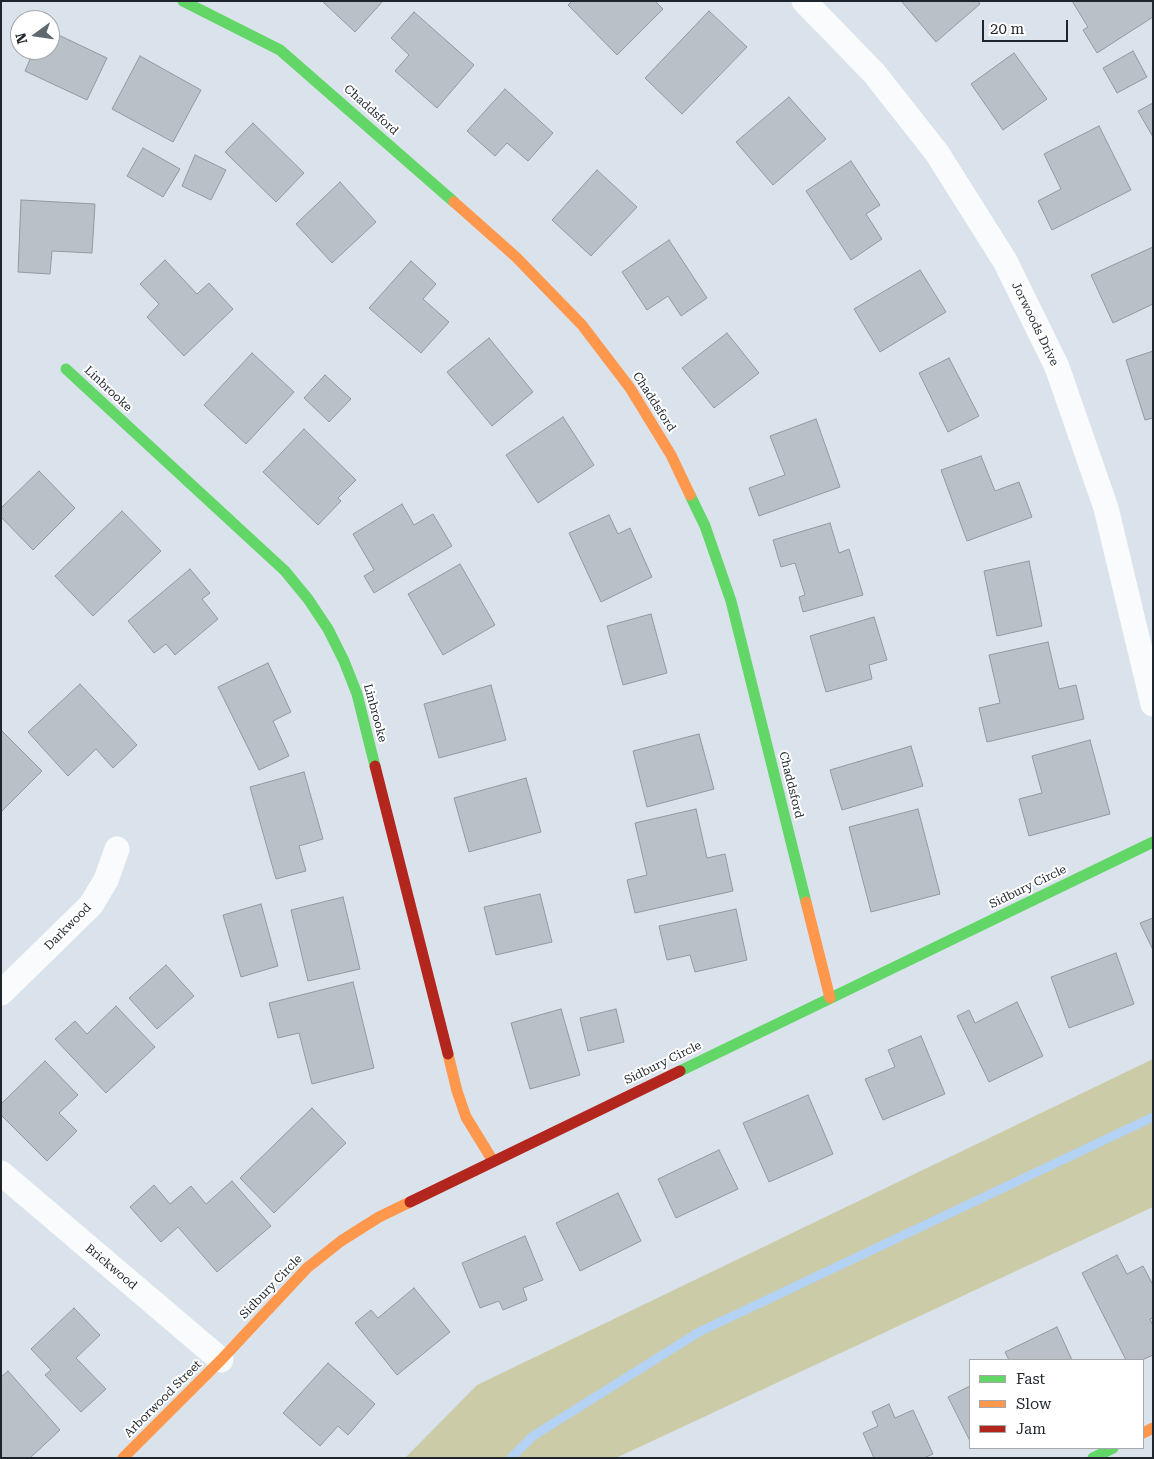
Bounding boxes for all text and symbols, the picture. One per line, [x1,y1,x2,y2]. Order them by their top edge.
north arrow [10,10,60,60]
scale bar [984,10,1070,42]
text: 20 m [990,20,1024,38]
text: N [12,31,30,46]
street label: Chaddsford [341,82,401,138]
street label: Jorwoods Drive [1009,280,1061,368]
street label: Linbrooke [81,363,135,415]
street label: Chaddsford [629,369,679,435]
street label: Linbrooke [360,682,390,744]
street label: Chaddsford [776,750,806,820]
street label: Sidbury Circle [987,862,1069,912]
street label: Darkwood [42,901,94,953]
street label: Sidbury Circle [622,1038,704,1088]
street label: Brickwood [82,1241,140,1293]
street label: Sidbury Circle [237,1252,305,1322]
street label: Arborwood Street [121,1357,205,1441]
legend [969,1359,1144,1449]
text: Fast [1016,1370,1045,1388]
text: Slow [1016,1395,1051,1413]
text: Jam [1016,1420,1046,1438]

